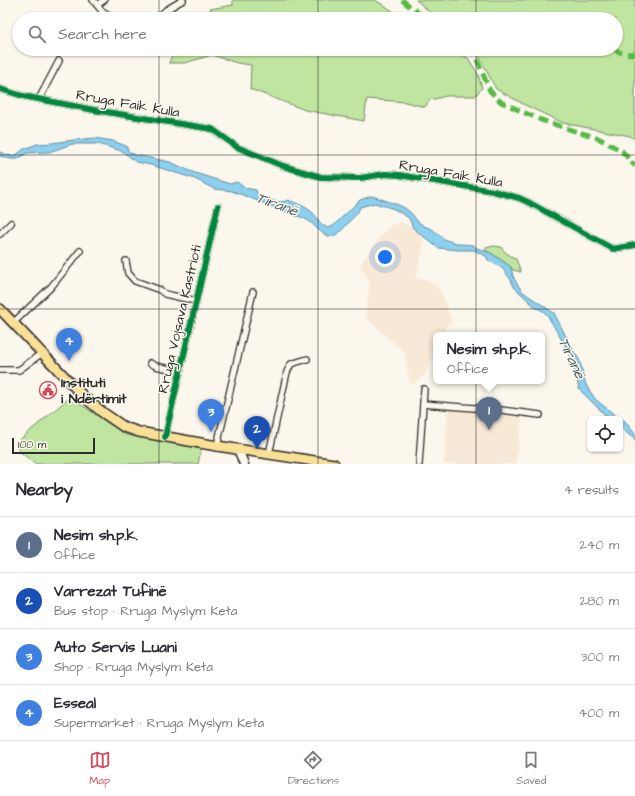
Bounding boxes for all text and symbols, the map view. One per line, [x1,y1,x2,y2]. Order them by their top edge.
search box [12,12,623,56]
icon: search [26,23,48,45]
text: Search here [58,24,147,45]
street label: Rruga Faik Kulla [74,85,181,123]
street label: Rruga Faik Kulla [397,155,504,193]
water label: Tiranë [253,187,302,222]
street label: Rruga Vojsava Kastrioti [153,243,207,395]
your location [375,247,395,267]
pin: 4 [56,328,82,361]
popup [433,332,545,384]
water label: Tiranë [553,334,591,383]
text: Nesim sh.p.k. [447,339,531,360]
text: Office [447,360,488,378]
place label: Instituti i Ndërtimit [61,373,127,409]
public building icon: Instituti i Ndërtimit [38,380,58,400]
pin: 1 [476,397,502,430]
pin: 3 [198,399,224,432]
pin: 2 [244,416,270,449]
map controls [587,416,623,452]
button: locate [587,416,623,452]
scale bar [12,436,95,455]
text: 100 m [18,437,46,452]
text: Nearby [16,478,73,502]
text: 4 results [564,481,619,499]
text: Nesim sh.p.k. [54,525,138,546]
text: 1 [28,536,30,554]
text: 240 m [579,536,619,554]
text: Office [54,546,95,564]
text: Varrezat Tufinë [54,581,167,602]
text: 2 [25,592,33,610]
text: 280 m [580,592,619,610]
text: Bus stop · Rruga Myslym Keta [54,602,237,620]
text: Auto Servis Luani [54,637,177,658]
text: 3 [26,648,32,666]
text: 300 m [581,648,619,666]
text: Shop · Rruga Myslym Keta [54,658,213,676]
text: Esseal [54,693,96,714]
text: 4 [25,704,33,722]
text: 400 m [578,704,619,722]
text: Supermarket · Rruga Myslym Keta [54,714,264,732]
tab: Map [89,749,111,788]
tab: Directions [288,749,339,788]
tab: Saved [516,749,546,788]

